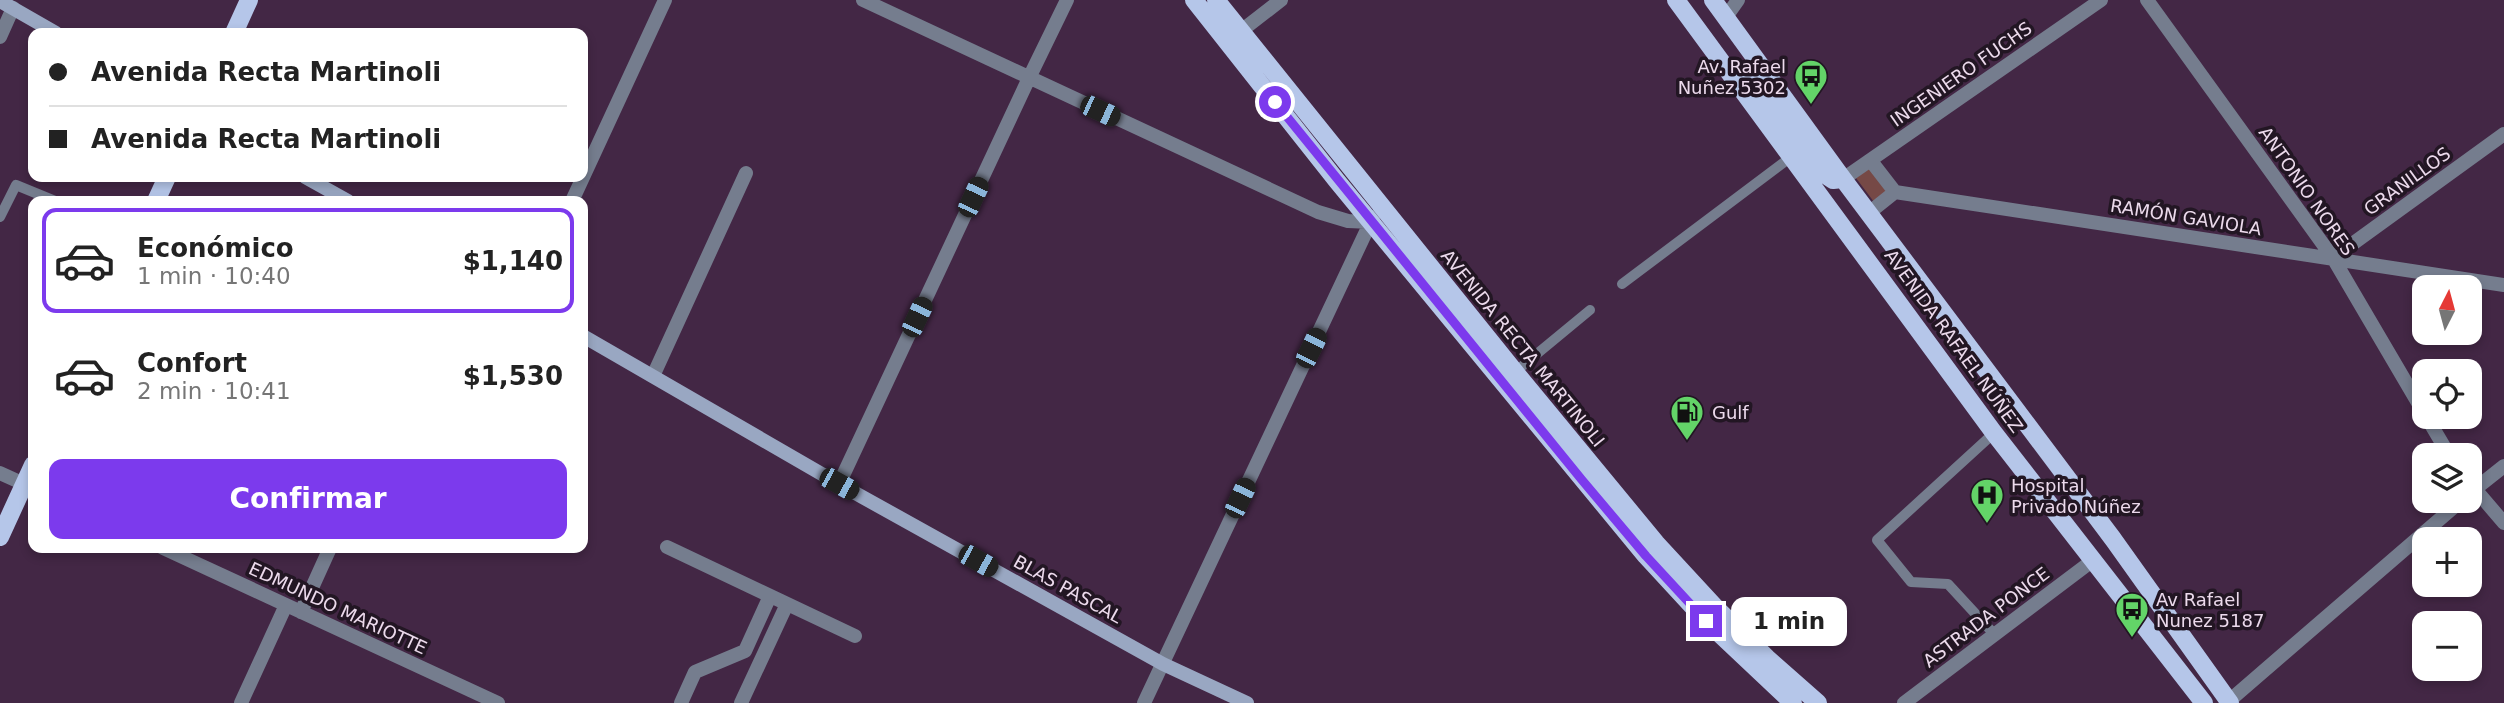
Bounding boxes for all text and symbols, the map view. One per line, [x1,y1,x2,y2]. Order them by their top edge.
street label: INGENIERO FUCHS [1886,17,2036,131]
place label: Av. Rafael Nuñez 5302 [1678,56,1786,98]
text: Avenida Recta Martinoli [91,57,441,87]
bus stop icon: Av. Rafael Nuñez 5302 [1792,57,1830,106]
route start [1259,86,1291,118]
car [1077,93,1124,129]
street label: ANTONIO NORES [2255,122,2359,260]
text: Avenida Recta Martinoli [91,124,441,154]
street label: GRANILLOS [2360,143,2454,219]
car [955,174,992,220]
street label: RAMÓN GAVIOLA [2109,195,2264,239]
icon: car [53,229,116,292]
text: Económico [137,233,294,263]
street label: AVENIDA RECTA MARTINOLI [1437,245,1609,451]
street label: AVENIDA RAFAEL NÚÑEZ [1880,245,2028,437]
text: $1,140 [463,246,563,276]
text: 1 min · 10:40 [137,263,291,289]
north arrow [2412,275,2482,345]
map controls [2412,275,2482,681]
car [899,294,936,340]
car [1293,325,1330,371]
icon: car [53,344,116,407]
text: Confort [137,348,247,378]
button: locate [2412,359,2482,429]
text: $1,530 [463,361,563,391]
text: 2 min · 10:41 [137,378,291,404]
fuel station icon: Gulf [1668,393,1706,442]
place label: Gulf [1712,402,1749,423]
button: layers [2412,443,2482,513]
button: Confirmar [49,459,567,539]
car [816,465,863,503]
car [1222,475,1259,521]
place label: Hospital Privado Núñez [2011,475,2141,517]
hospital icon: Hospital Privado Núñez [1968,476,2006,525]
button: + [2412,527,2482,597]
car [955,542,1002,580]
street label: BLAS PASCAL [1010,551,1126,627]
street label: EDMUNDO MARIOTTE [246,557,430,659]
street label: ASTRADA PONCE [1919,563,2053,671]
place label: Av Rafael Nunez 5187 [2156,589,2264,631]
bus stop icon: Av Rafael Nunez 5187 [2113,590,2151,639]
callout: 1 min [1730,596,1846,646]
route end [1690,605,1722,637]
text: 1 min [1753,608,1825,634]
button: − [2412,611,2482,681]

